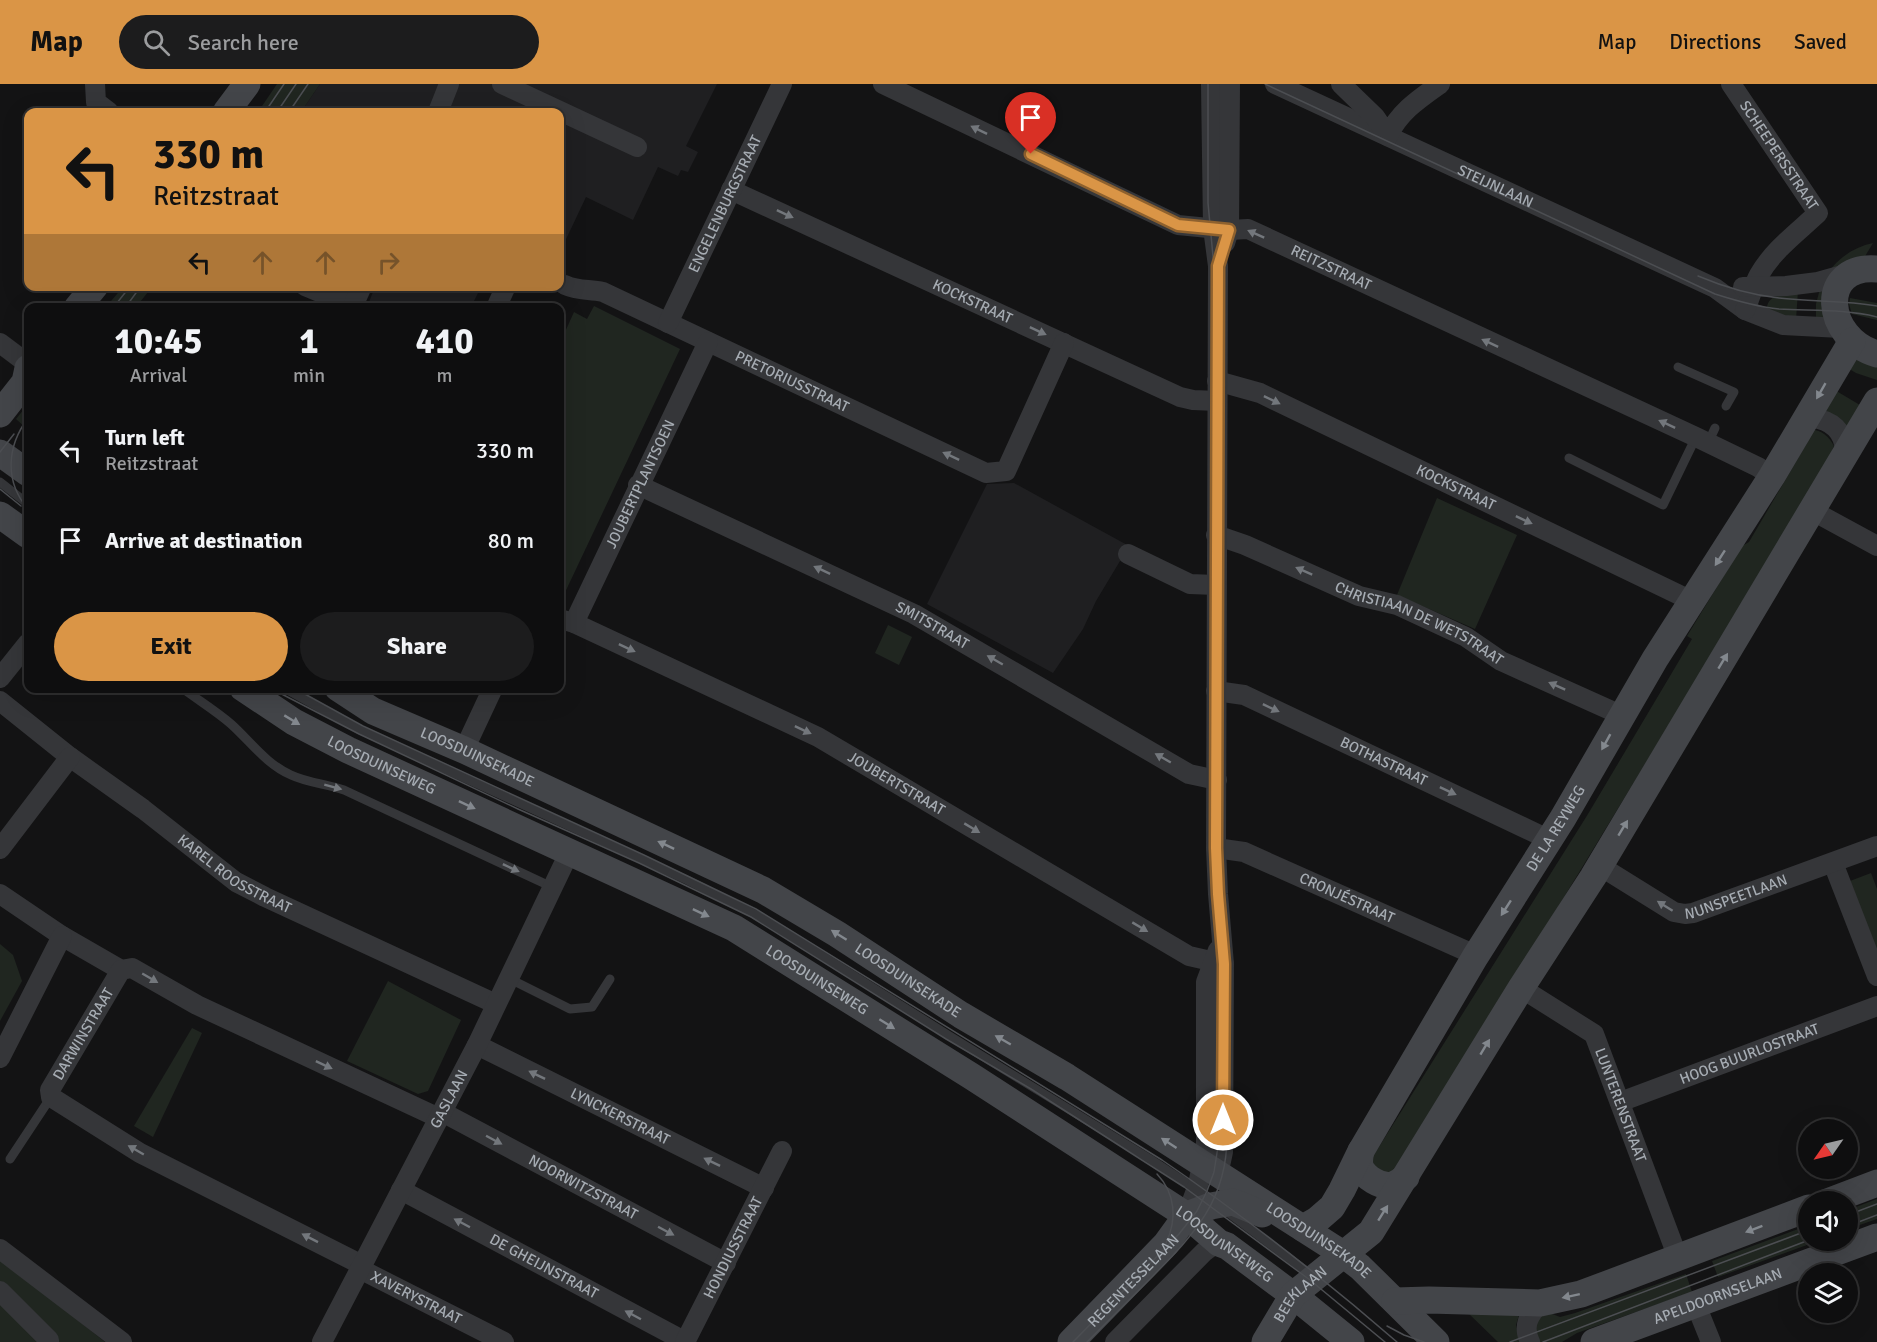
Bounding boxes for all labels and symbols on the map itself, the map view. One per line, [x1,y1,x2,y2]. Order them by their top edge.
pin [1005,92,1056,154]
street label: SCHEEPERSSTRAAT [1736,97,1823,214]
one-way arrow [971,125,988,134]
street label: ENGELENBURGSTRAAT [684,132,766,275]
street label: STEIJNLAAN [1455,161,1536,212]
one-way arrow [776,210,793,219]
one-way arrow [1247,229,1265,239]
street label: REITZSTRAAT [1288,241,1375,294]
street label: KOCKSTRAAT [930,275,1016,328]
one-way arrow [1030,326,1047,335]
one-way arrow [1482,338,1499,347]
street label: PRETORIUSSTRAAT [732,347,853,416]
one-way arrow [1816,383,1826,400]
one-way arrow [1264,395,1281,404]
street label: JOUBERTPLANTSOEN [602,417,679,551]
one-way arrow [1658,419,1676,429]
one-way arrow [943,452,960,461]
street label: KOCKSTRAAT [1413,461,1499,514]
one-way arrow [1515,516,1532,525]
one-way arrow [1714,549,1725,566]
one-way arrow [813,566,830,575]
one-way arrow [1296,567,1313,576]
street label: CHRISTIAAN DE WETSTRAAT [1332,577,1507,669]
street label: SMITSTRAAT [893,598,973,653]
one-way arrow [618,643,636,653]
one-way arrow [1718,652,1728,669]
one-way arrow [987,655,1003,666]
one-way arrow [1547,681,1565,691]
one-way arrow [1263,704,1280,713]
one-way arrow [284,715,300,726]
street label: LOOSDUINSEKADE [418,723,537,791]
one-way arrow [795,726,812,735]
street label: LOOSDUINSEWEG [324,732,439,798]
street label: BOTHASTRAAT [1337,733,1431,790]
one-way arrow [1602,733,1612,750]
street label: JOUBERTSTRAAT [845,748,949,819]
one-way arrow [1155,753,1171,764]
street label: DE LA REYWEG [1523,782,1589,875]
one-way arrow [324,783,343,793]
one-way arrow [1439,787,1456,796]
one-way arrow [459,801,476,810]
one-way arrow [1617,820,1628,836]
one-way arrow [964,823,981,833]
street label: KAREL ROOSSTRAAT [174,831,295,917]
one-way arrow [658,840,675,849]
one-way arrow [502,863,519,872]
street label: CRONJÉSTRAAT [1297,869,1398,927]
street label: NUNSPEETLAAN [1684,870,1790,923]
one-way arrow [1500,900,1511,917]
one-way arrow [1656,900,1673,911]
one-way arrow [693,909,710,918]
one-way arrow [1132,922,1149,932]
one-way arrow [831,930,847,941]
street label: LOOSDUINSEKADE [852,939,965,1022]
street label: LOOSDUINSEWEG [762,941,872,1019]
one-way arrow [141,973,158,983]
street label: DARWINSTRAAT [49,984,118,1083]
one-way arrow [879,1018,895,1029]
street label: HOOG BUURLOSTRAAT [1677,1019,1822,1088]
one-way arrow [994,1035,1011,1045]
one-way arrow [1480,1039,1491,1055]
street label: LUNTERENSTRAAT [1591,1045,1650,1165]
one-way arrow [316,1060,333,1069]
street label: GASLAAN [426,1067,471,1131]
one-way arrow [528,1070,545,1080]
street label: LYNCKERSTRAAT [567,1084,673,1149]
position arrow [1191,1088,1255,1152]
north arrow [1798,1119,1858,1179]
one-way arrow [485,1135,502,1145]
one-way arrow [1161,1137,1177,1149]
one-way arrow [127,1145,144,1155]
street label: NOORWITZSTRAAT [526,1151,641,1224]
one-way arrow [703,1157,720,1166]
street label: HONDIUSSTRAAT [700,1193,767,1301]
street label: LOOSDUINSEKADE [1263,1198,1375,1282]
street label: LOOSDUINSEWEG [1172,1202,1277,1286]
one-way arrow [1378,1205,1389,1221]
one-way arrow [453,1218,470,1228]
one-way arrow [1745,1224,1763,1234]
one-way arrow [657,1226,674,1236]
street label: DE GHEIJNSTRAAT [487,1230,602,1303]
street label: REGENTESSELAAN [1084,1230,1183,1331]
one-way arrow [301,1234,319,1244]
street label: BEEKLAAN [1270,1262,1331,1326]
street label: APELDOORNSELAAN [1651,1264,1785,1328]
street label: XAVERYSTRAAT [368,1267,465,1328]
one-way arrow [1562,1292,1581,1301]
one-way arrow [625,1310,642,1320]

